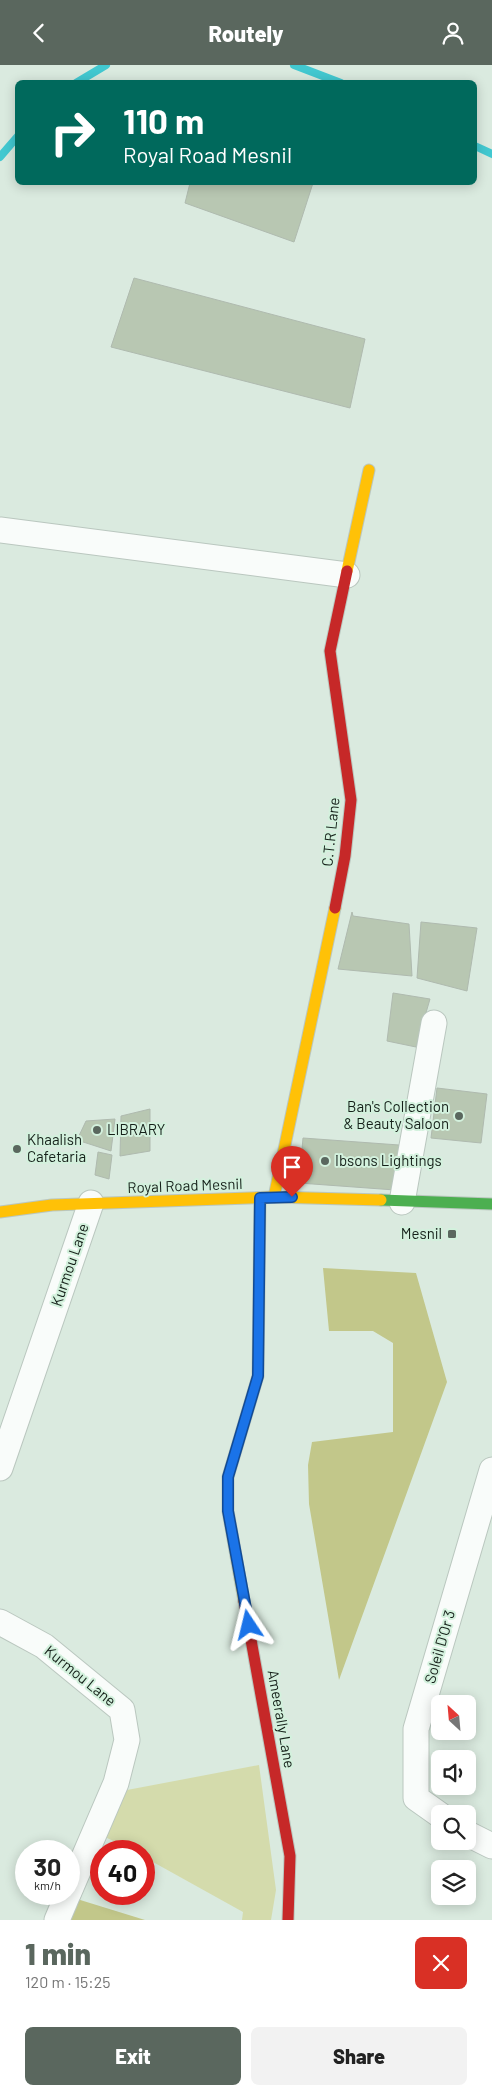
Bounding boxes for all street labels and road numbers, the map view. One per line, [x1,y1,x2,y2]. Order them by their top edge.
street label: C.T.R Lane [317,796,343,867]
street label: Royal Road Mesnil [127,1174,243,1196]
street label: Kurmou Lane [46,1221,92,1308]
street label: Soleil D'Or 3 [420,1608,458,1685]
street label: Kurmou Lane [41,1641,120,1709]
street label: Ameerally Lane [264,1668,299,1769]

